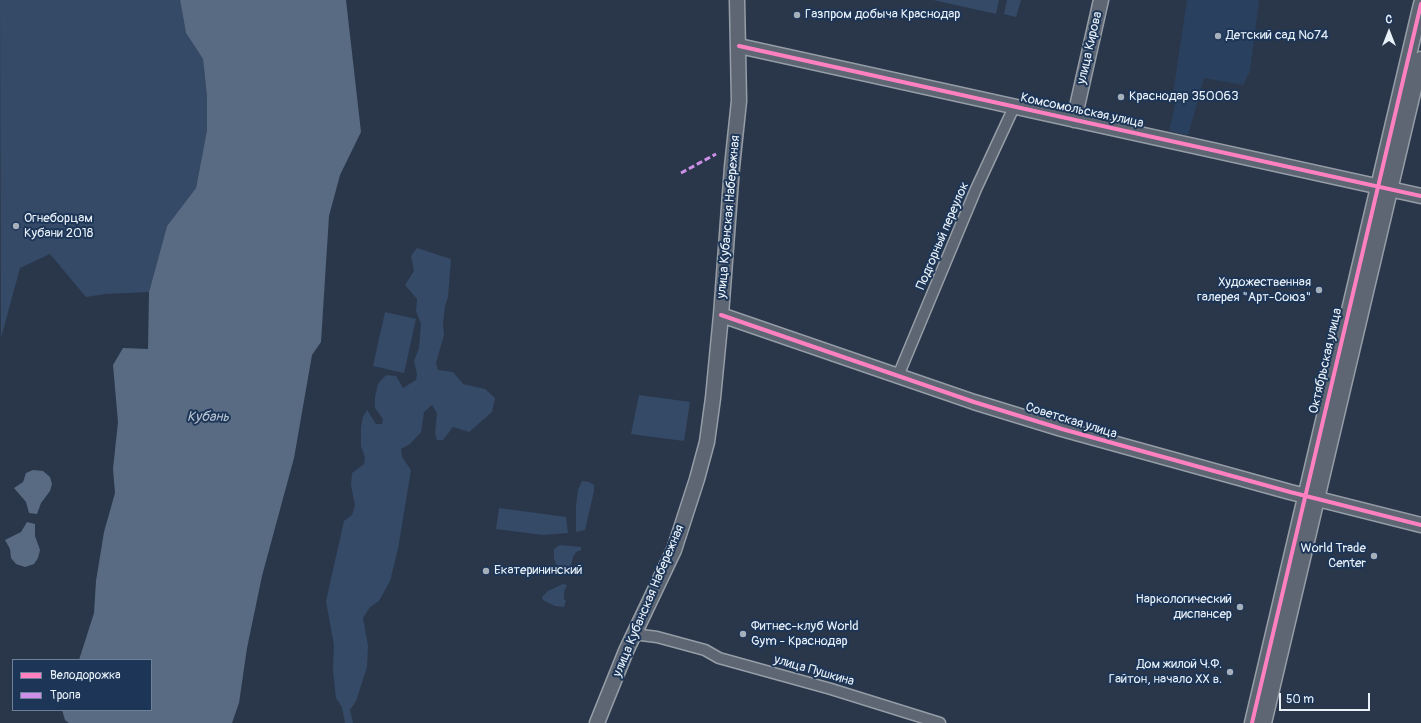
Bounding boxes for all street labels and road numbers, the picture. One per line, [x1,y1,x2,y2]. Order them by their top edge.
street label: улица Кирова [1074,10,1106,86]
street label: Комсомольская улица [1019,90,1145,132]
street label: улица Кубанская Набережная [714,135,744,299]
street label: Подгорный переулок [913,180,973,292]
street label: Октябрьская улица [1306,307,1346,415]
street label: Советская улица [1023,400,1119,442]
street label: улица Кубанская Набережная [610,523,688,679]
street label: улица Пушкина [772,652,856,690]

